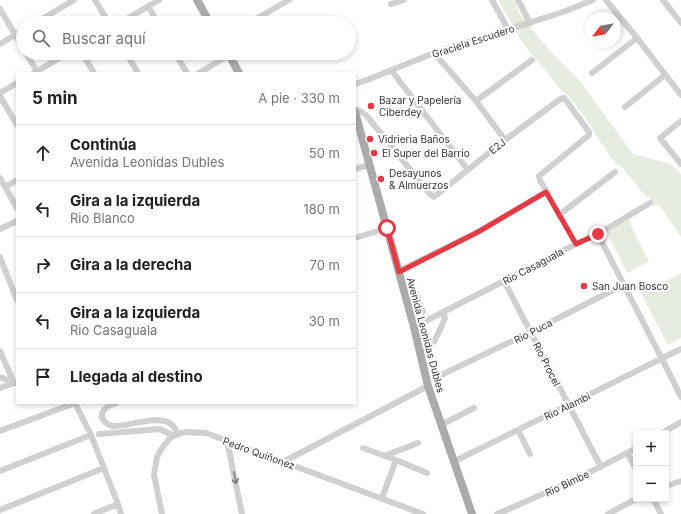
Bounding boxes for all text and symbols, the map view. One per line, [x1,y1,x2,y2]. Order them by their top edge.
north arrow [585,12,621,48]
search box [16,16,356,60]
street label: Graciela Escudero [430,22,516,60]
icon: search [30,27,52,49]
text: Buscar aquí [62,29,146,48]
text: 5 min [32,88,78,108]
text: A pie · 330 m [258,90,340,106]
place label: Bazar y Papelería Ciberdey [379,94,461,118]
marker: Bazar y Papelería Ciberdey [366,101,376,111]
place label: Vidrieria Baños [378,133,450,145]
marker: Vidrieria Baños [365,134,375,144]
text: Continúa [70,135,137,154]
street label: E2J [486,136,508,156]
icon: ahead [32,142,54,164]
text: 50 m [309,145,340,161]
place label: El Super del Barrio [382,147,470,159]
marker: El Super del Barrio [369,148,379,158]
text: Avenida Leonidas Dubles [70,154,224,170]
place label: Desayunos & Almuerzos [389,167,449,191]
marker: Desayunos & Almuerzos [376,174,386,184]
text: Gira a la izquierda [70,191,200,210]
icon: left [32,198,54,220]
text: 180 m [303,201,340,217]
text: Rio Blanco [70,210,135,226]
route start [378,219,396,237]
route end [589,225,607,243]
street label: Rio Casaguala [501,245,565,287]
icon: right [32,254,54,276]
text: Gira a la derecha [70,255,192,274]
text: 70 m [310,257,340,273]
street label: Avenida Leonidas Dubles [405,276,447,394]
place label: San Juan Bosco [592,280,668,292]
marker: San Juan Bosco [579,281,589,291]
text: Gira a la izquierda [70,303,200,322]
icon: left [32,310,54,332]
text: 30 m [309,313,340,329]
street label: Rio Puca [512,316,554,346]
text: Rio Casaguala [70,322,157,338]
street label: Rio Procel [531,340,563,388]
icon: arrive [32,366,54,388]
text: Llegada al destino [70,367,203,386]
street label: Rio Alambi [542,390,592,422]
map controls [633,430,669,502]
button: + [633,430,669,466]
street label: Pedro Quiñonez [221,434,297,472]
button: − [633,466,669,502]
street label: Rio Bimbe [543,467,591,498]
one-way arrow [231,471,239,484]

